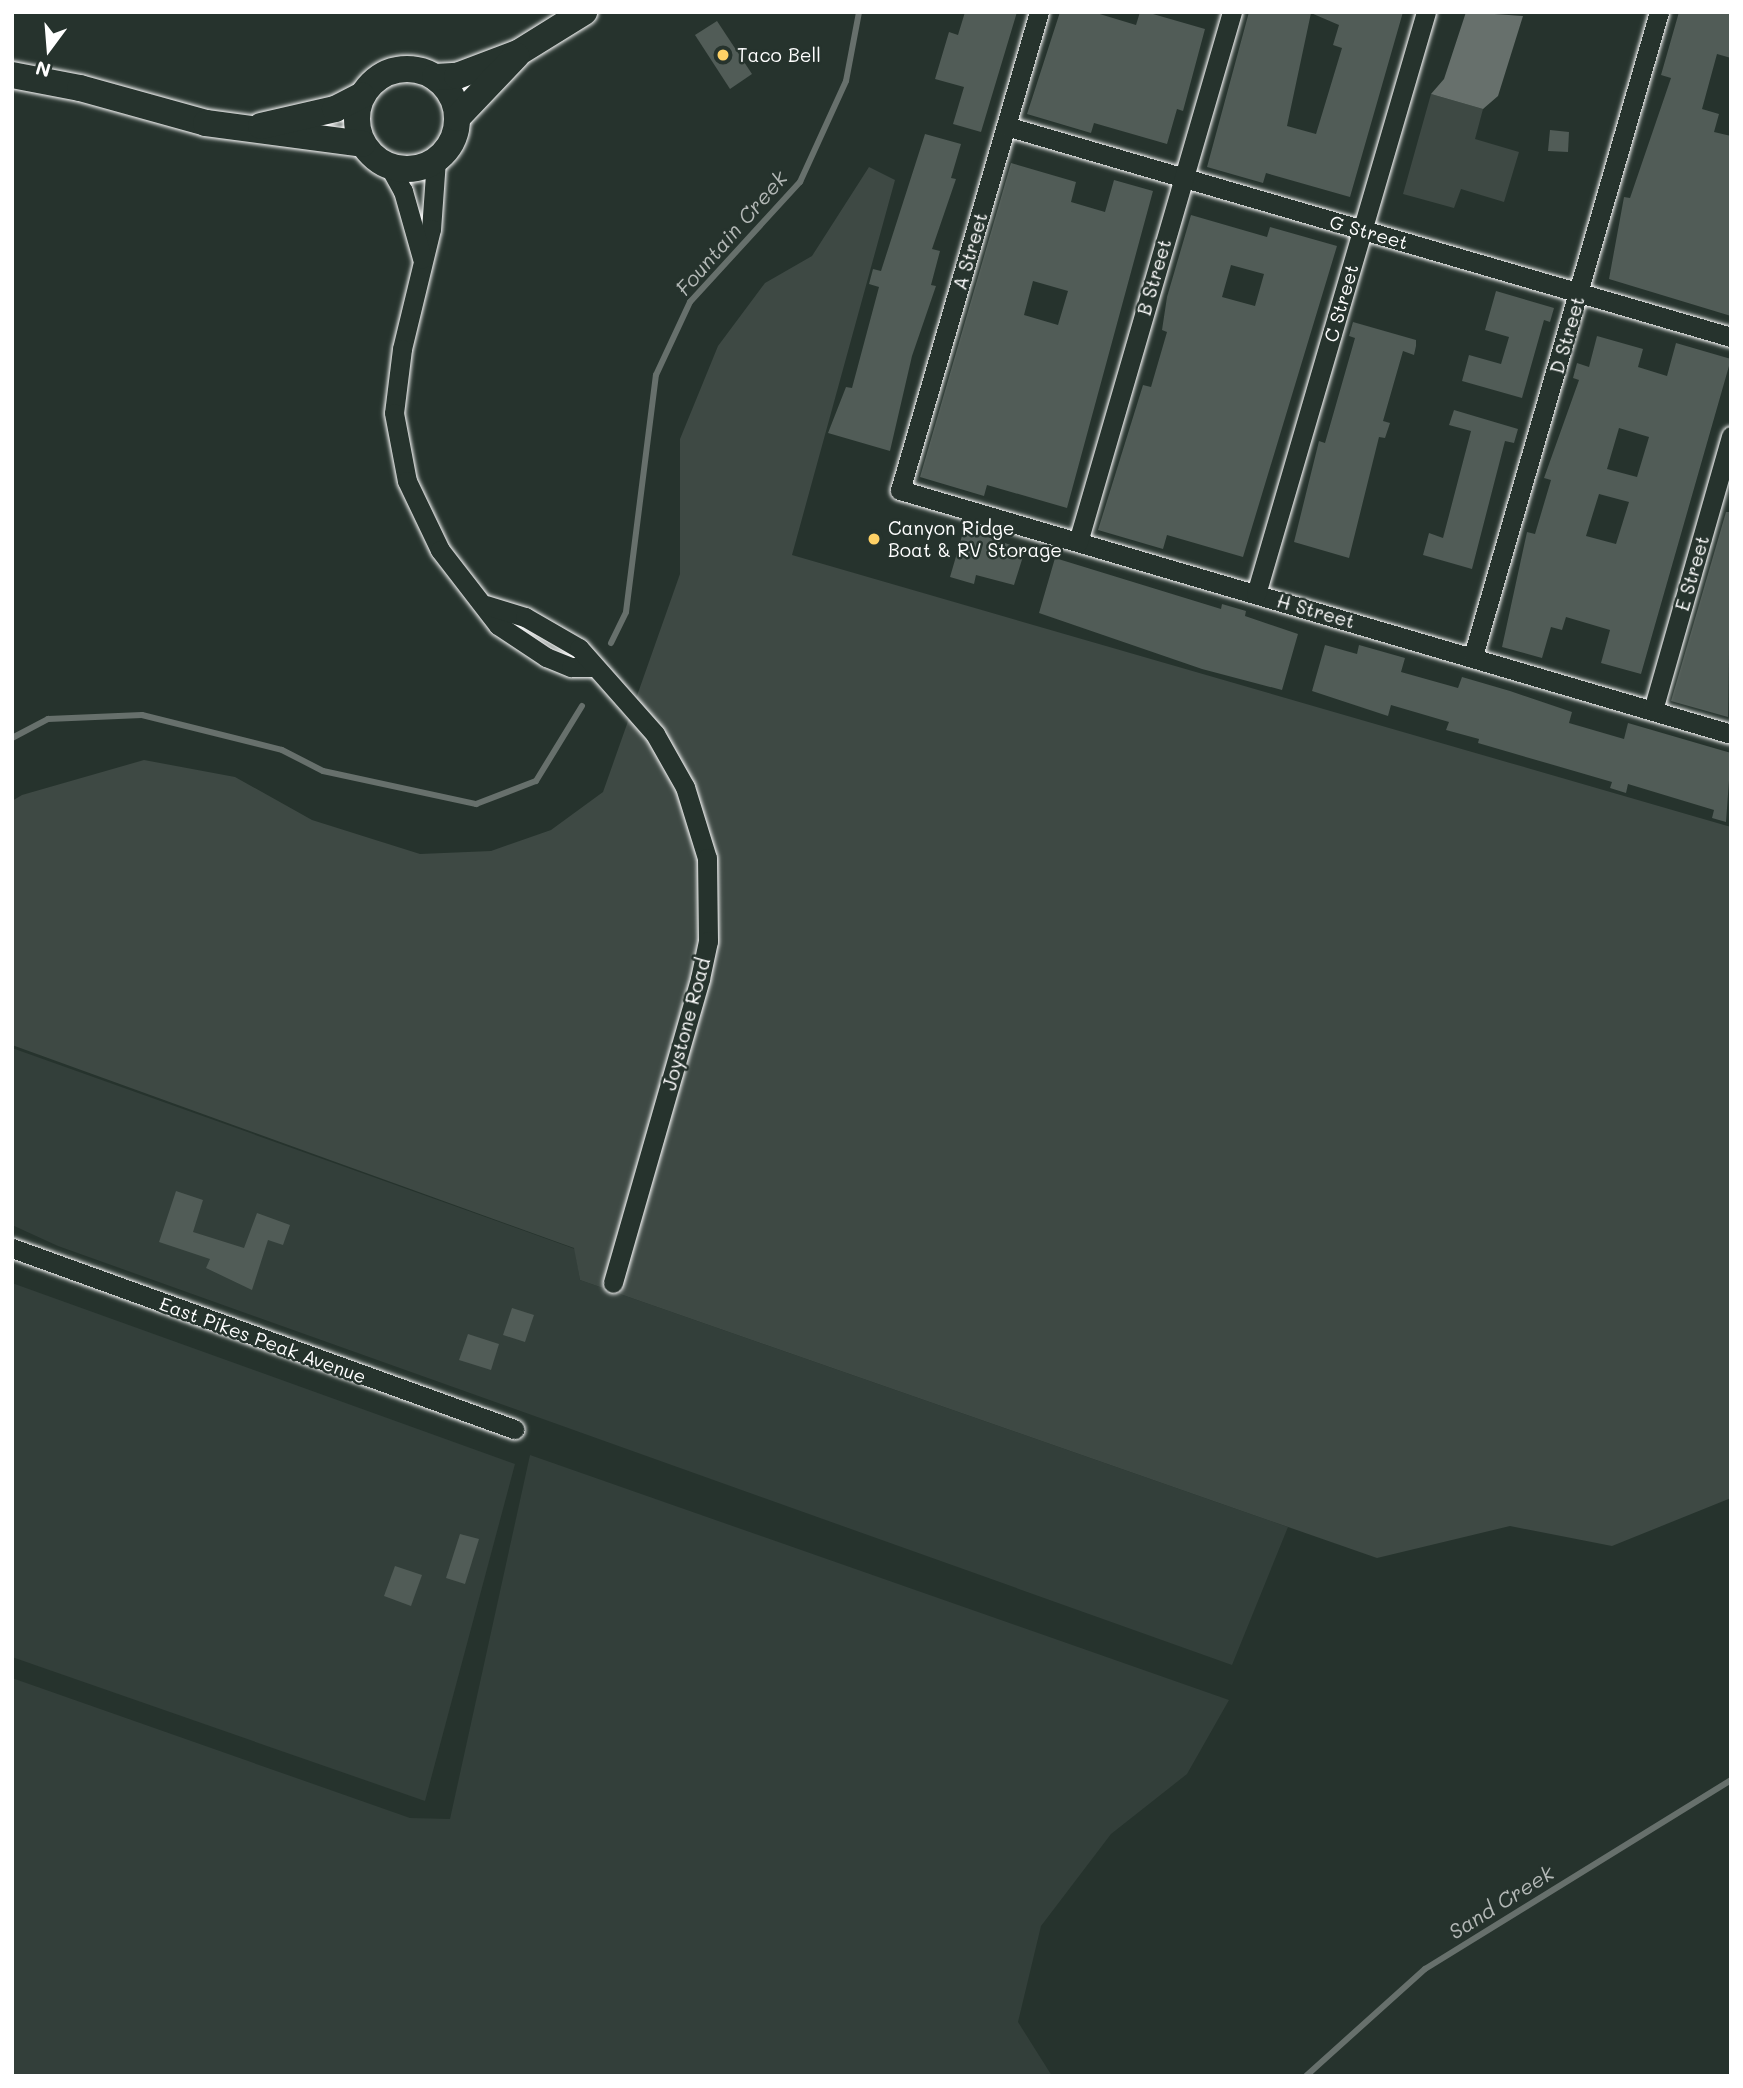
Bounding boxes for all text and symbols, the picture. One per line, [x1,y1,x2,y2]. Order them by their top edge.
north arrow [14,14,84,84]
place label: Taco Bell [737,44,821,66]
marker: Taco Bell [715,47,731,63]
text: N [33,56,53,84]
water label: Fountain Creek [670,165,792,301]
street label: A Street [948,210,992,292]
street label: G Street [1327,210,1411,254]
street label: B Street [1132,236,1176,318]
street label: C Street [1319,261,1363,345]
street label: D Street [1545,294,1589,376]
place label: Canyon Ridge Boat & RV Storage [888,517,1062,561]
marker: Canyon Ridge Boat & RV Storage [866,531,882,547]
street label: E Street [1670,533,1714,613]
street label: H Street [1274,589,1358,633]
street label: Joystone Road [657,955,715,1093]
street label: East Pikes Peak Avenue [157,1292,369,1388]
water label: Sand Creek [1444,1860,1558,1944]

